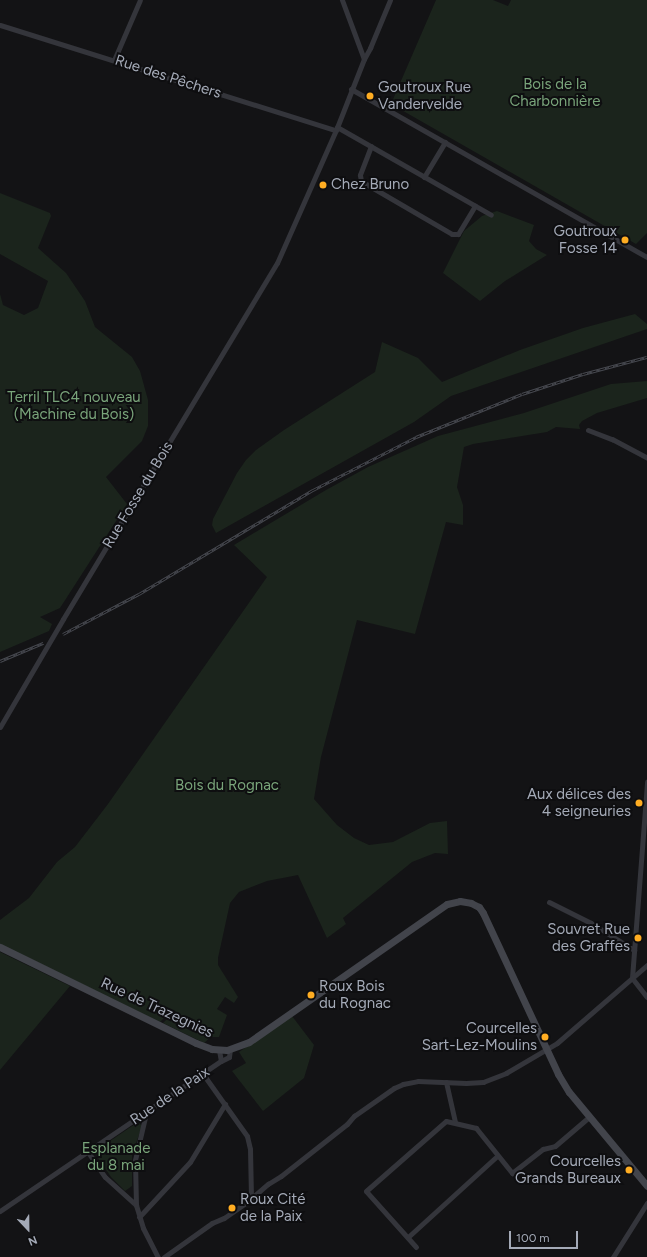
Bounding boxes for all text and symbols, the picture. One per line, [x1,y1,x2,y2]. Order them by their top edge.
street label: Rue des Pêchers [113,51,223,103]
park label: Bois de la Charbonnière [509,75,601,110]
place label: Goutroux Rue Vandervelde [378,78,471,113]
marker: Goutroux Rue Vandervelde [365,91,375,101]
place label: Chez Bruno [331,176,409,194]
marker: Chez Bruno [318,180,328,190]
place label: Goutroux Fosse 14 [554,222,617,257]
marker: Goutroux Fosse 14 [620,235,630,245]
park label: Terril TLC4 nouveau (Machine du Bois) [7,388,141,423]
street label: Rue Fosse du Bois [99,438,177,552]
park label: Bois du Rognac [175,777,279,795]
place label: Aux délices des 4 seigneuries [527,785,631,820]
marker: Aux délices des 4 seigneuries [634,798,644,808]
place label: Souvret Rue des Graffes [547,920,630,955]
marker: Souvret Rue des Graffes [633,933,643,943]
street label: Rue de Trazegnies [98,974,216,1042]
place label: Roux Bois du Rognac [319,977,391,1012]
marker: Roux Bois du Rognac [306,990,316,1000]
place label: Courcelles Sart-Lez-Moulins [422,1019,537,1054]
marker: Courcelles Sart-Lez-Moulins [540,1032,550,1042]
street label: Rue de la Paix [127,1063,213,1129]
park label: Esplanade du 8 mai [82,1139,150,1174]
place label: Courcelles Grands Bureaux [515,1152,621,1187]
marker: Courcelles Grands Bureaux [624,1165,634,1175]
place label: Roux Cité de la Paix [240,1190,305,1225]
marker: Roux Cité de la Paix [227,1203,237,1213]
north arrow [8,1209,48,1249]
scale bar [511,1223,580,1249]
text: 100 m [516,1231,550,1245]
text: N [26,1233,39,1248]

